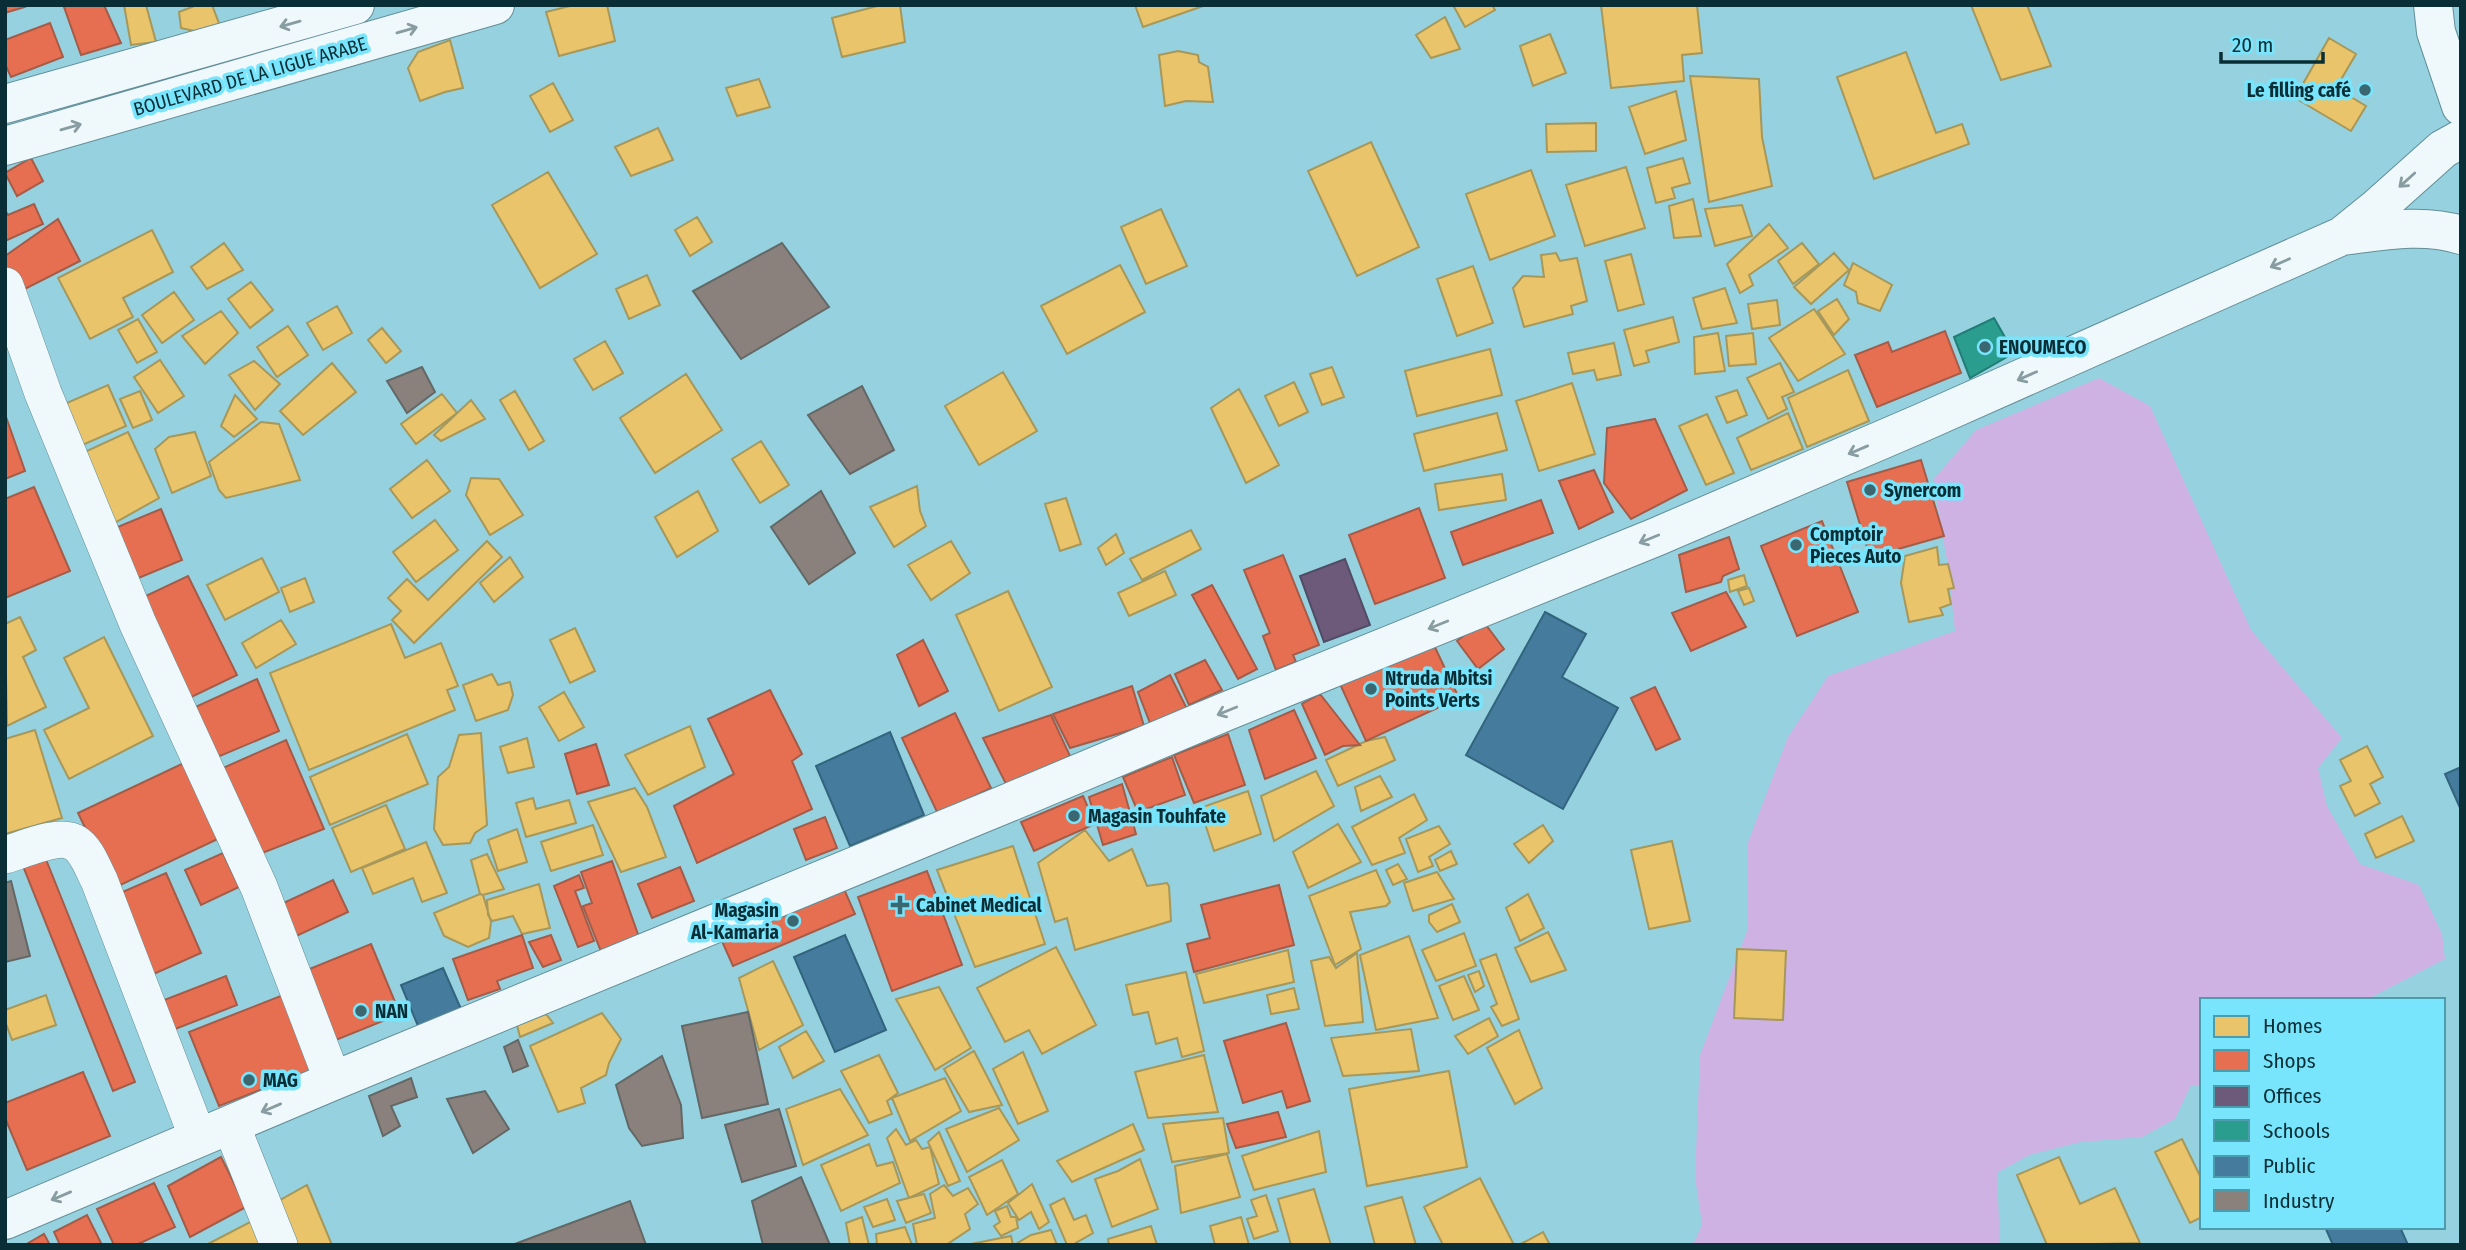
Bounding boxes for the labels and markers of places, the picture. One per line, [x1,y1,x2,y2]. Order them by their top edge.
place label: Le filling café [2247,79,2351,102]
marker: Le filling café [2357,82,2373,98]
place label: ENOUMECO [1999,336,2087,359]
marker: ENOUMECO [1977,339,1993,355]
place label: Synercom [1884,479,1961,502]
marker: Synercom [1862,482,1878,498]
place label: Comptoir Pieces Auto [1810,523,1901,568]
marker: Comptoir Pieces Auto [1788,537,1804,553]
place label: Ntruda Mbitsi Points Verts [1385,667,1493,712]
marker: Ntruda Mbitsi Points Verts [1363,681,1379,697]
place label: Magasin Touhfate [1088,805,1226,828]
marker: Magasin Touhfate [1066,808,1082,824]
place label: Cabinet Medical [916,894,1043,917]
marker: Cabinet Medical [890,895,910,915]
place label: Magasin Al-Kamaria [690,899,779,944]
marker: Magasin Al-Kamaria [785,913,801,929]
place label: NAN [375,1000,408,1023]
marker: NAN [353,1003,369,1019]
place label: MAG [263,1069,298,1092]
marker: MAG [241,1072,257,1088]

